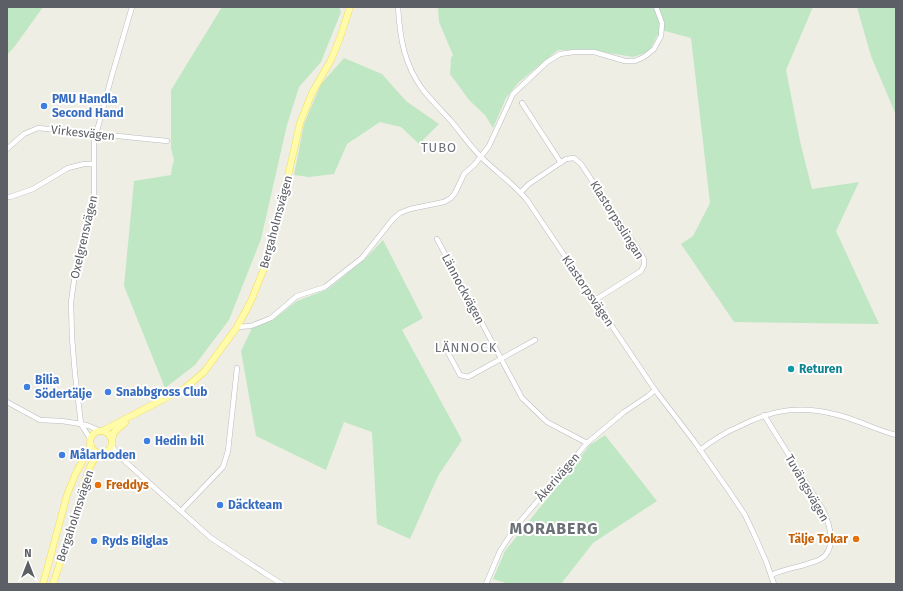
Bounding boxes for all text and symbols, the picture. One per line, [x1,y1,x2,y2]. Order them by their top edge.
place label: PMU Handla Second Hand [52,92,124,120]
marker: PMU Handla Second Hand [39,101,49,111]
street label: Virkesvägen [50,123,116,143]
district label: TUBO [421,140,457,155]
street label: Bergaholmsvägen [257,174,295,270]
street label: Klastorpsslingan [587,178,647,262]
street label: Oxelgrensvägen [68,194,100,280]
street label: Lännockvägen [439,252,487,326]
street label: Klastorpsvägen [559,253,617,329]
district label: LÄNNOCK [435,340,497,355]
place label: Returen [799,362,842,376]
marker: Returen [786,364,796,374]
place label: Bilia Södertälje [35,373,92,401]
marker: Bilia Södertälje [22,382,32,392]
place label: Snabbgross Club [116,385,208,399]
marker: Snabbgross Club [103,387,113,397]
place label: Hedin bil [155,434,205,448]
marker: Hedin bil [142,436,152,446]
place label: Målarboden [70,448,136,462]
street label: Åkerivägen [532,449,583,504]
marker: Målarboden [57,450,67,460]
street label: Tuvängsvägen [782,452,832,524]
street label: Bergaholmsvägen [54,468,96,564]
place label: Freddys [106,478,149,492]
marker: Freddys [93,480,103,490]
place label: Däckteam [228,498,282,512]
marker: Däckteam [215,500,225,510]
district label: MORABERG [509,519,599,538]
place label: Tälje Tokar [789,532,848,546]
place label: Ryds Bilglas [102,534,168,548]
marker: Tälje Tokar [851,534,861,544]
marker: Ryds Bilglas [89,536,99,546]
north arrow [8,543,48,583]
text: N [24,547,32,560]

